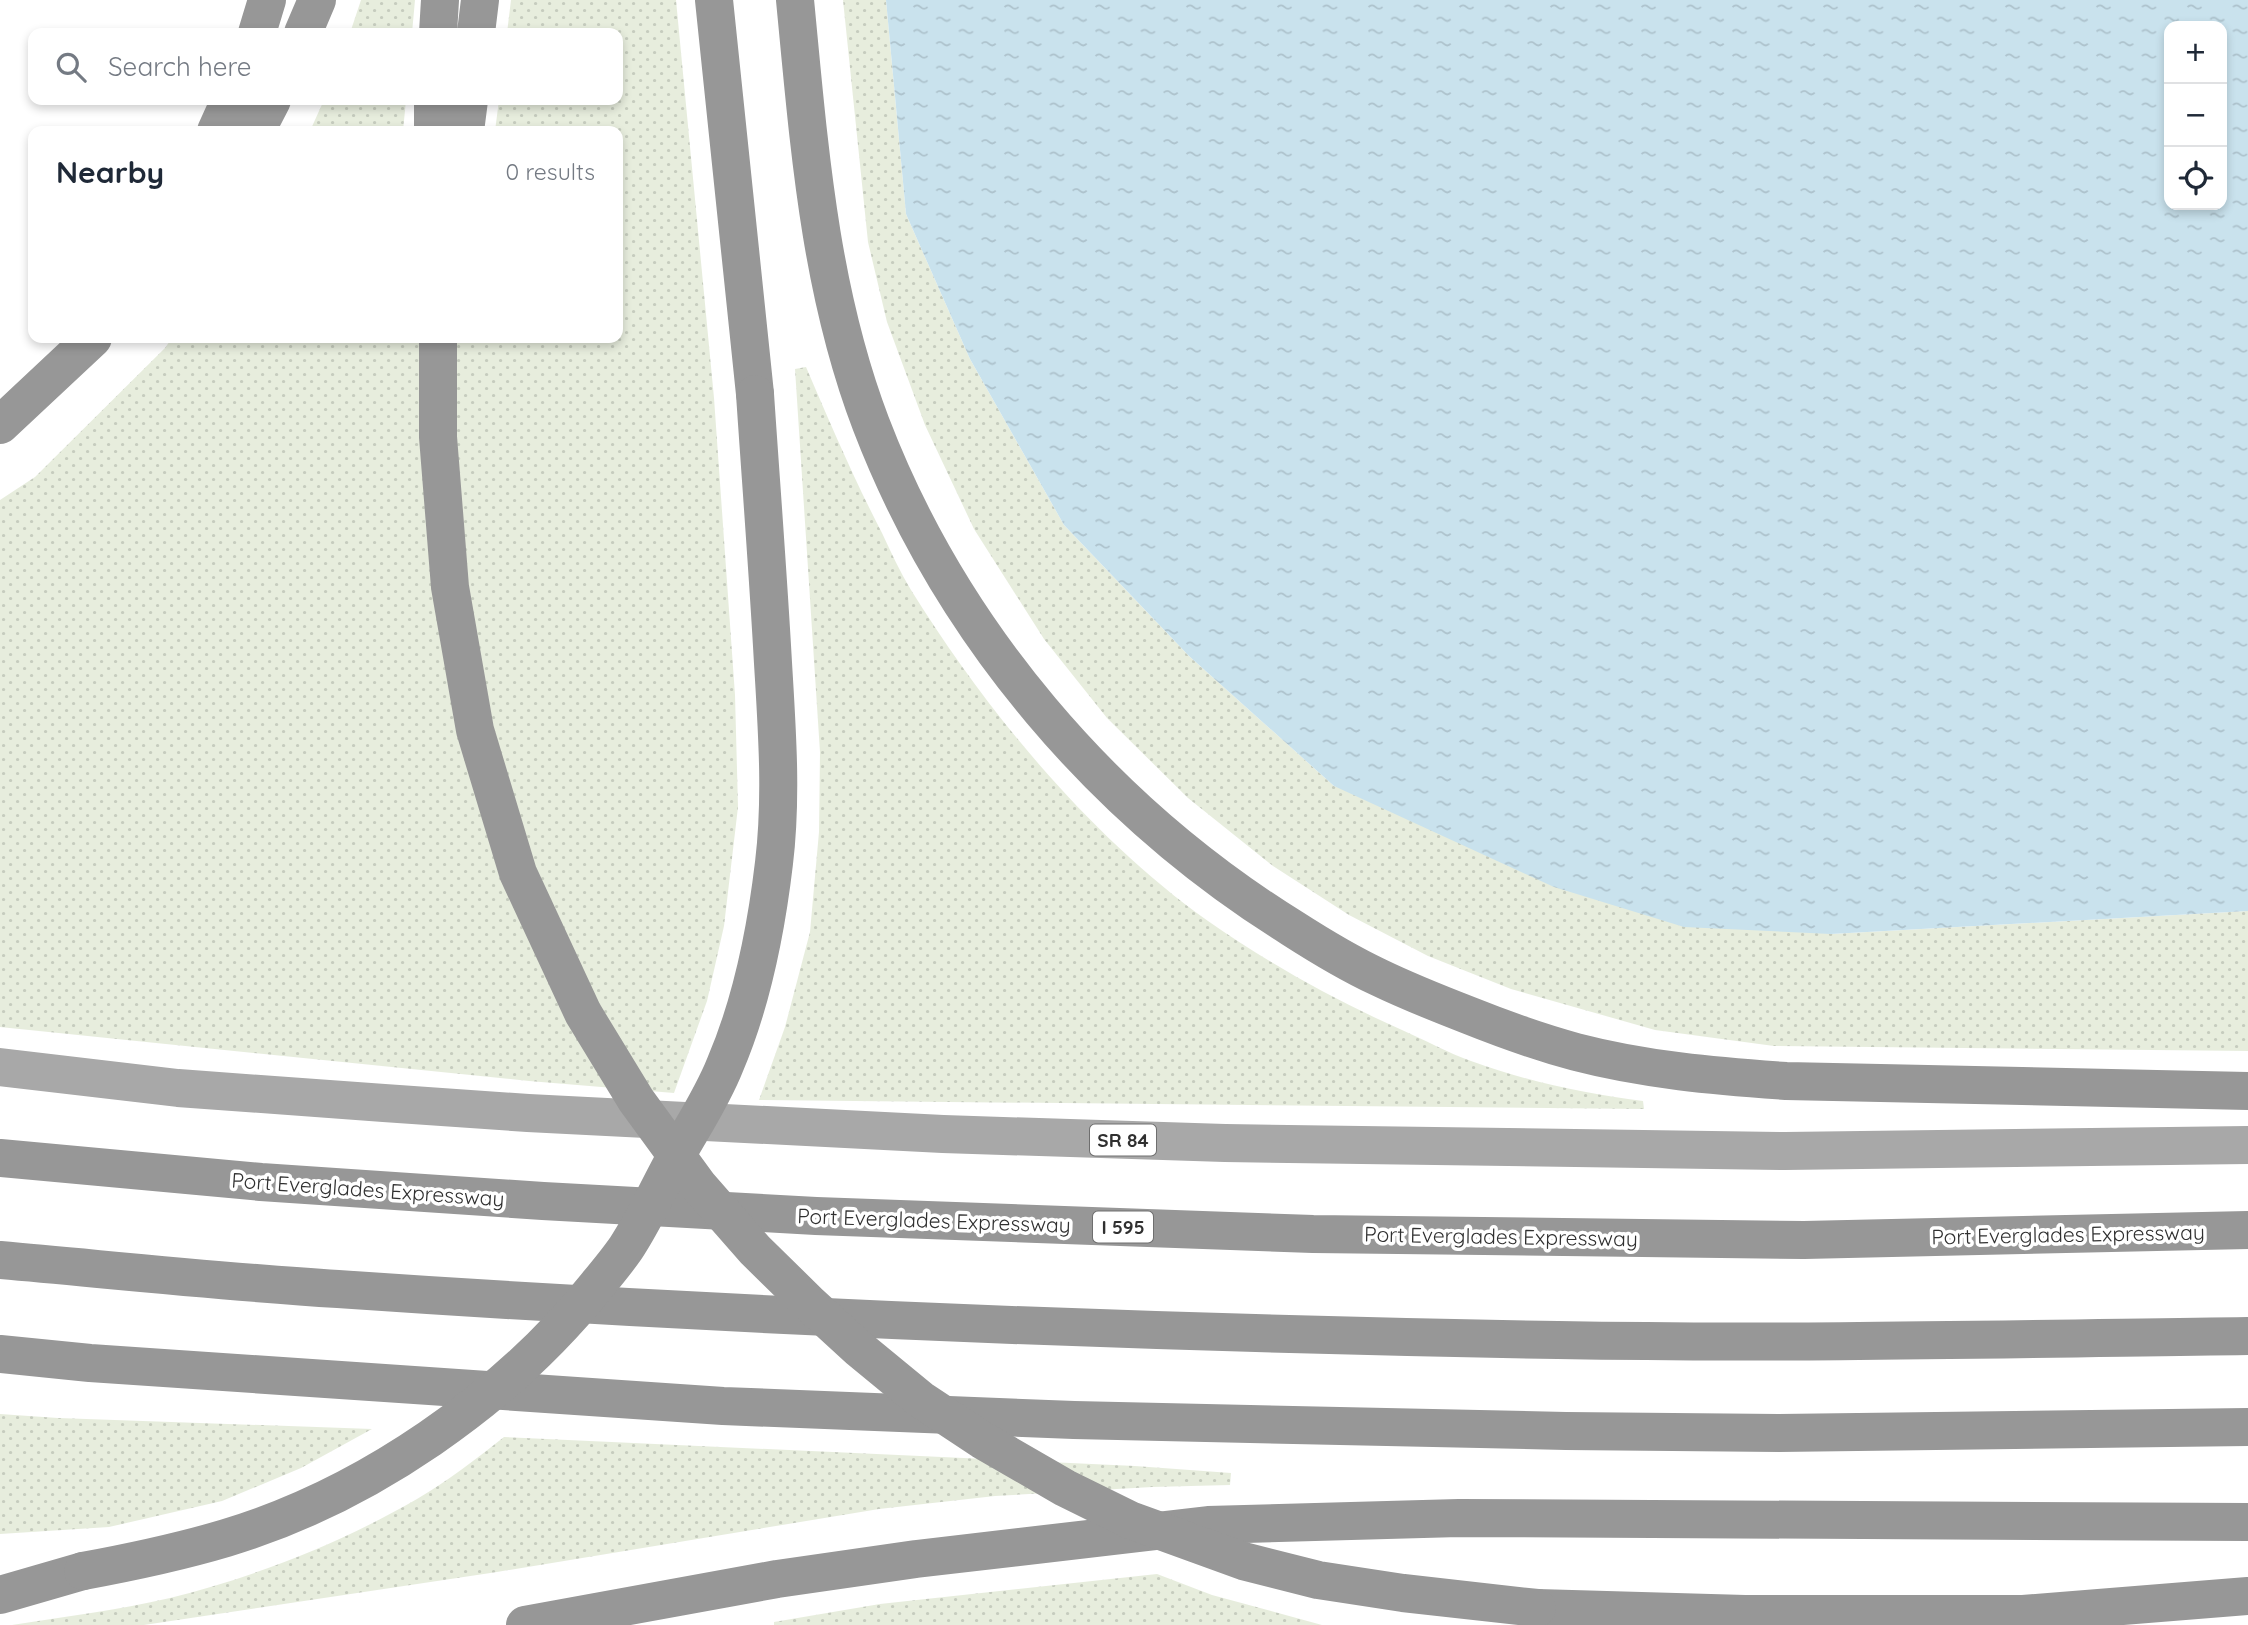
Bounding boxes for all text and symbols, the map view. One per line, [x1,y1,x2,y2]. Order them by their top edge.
map controls [2164,21,2227,210]
button: + [2164,21,2227,84]
search box [28,28,623,105]
icon: search [52,48,90,86]
text: Search here [108,50,252,83]
button: − [2164,84,2227,147]
button: locate [2164,147,2227,210]
text: Nearby [56,153,164,191]
text: 0 results [506,157,595,186]
road number: SR 84 [1090,1124,1156,1156]
street label: Port Everglades Expressway [231,1166,505,1212]
street label: Port Everglades Expressway [797,1202,1071,1238]
road number: I 595 [1093,1212,1153,1242]
street label: Port Everglades Expressway [1931,1219,2205,1249]
street label: Port Everglades Expressway [1364,1221,1638,1251]

